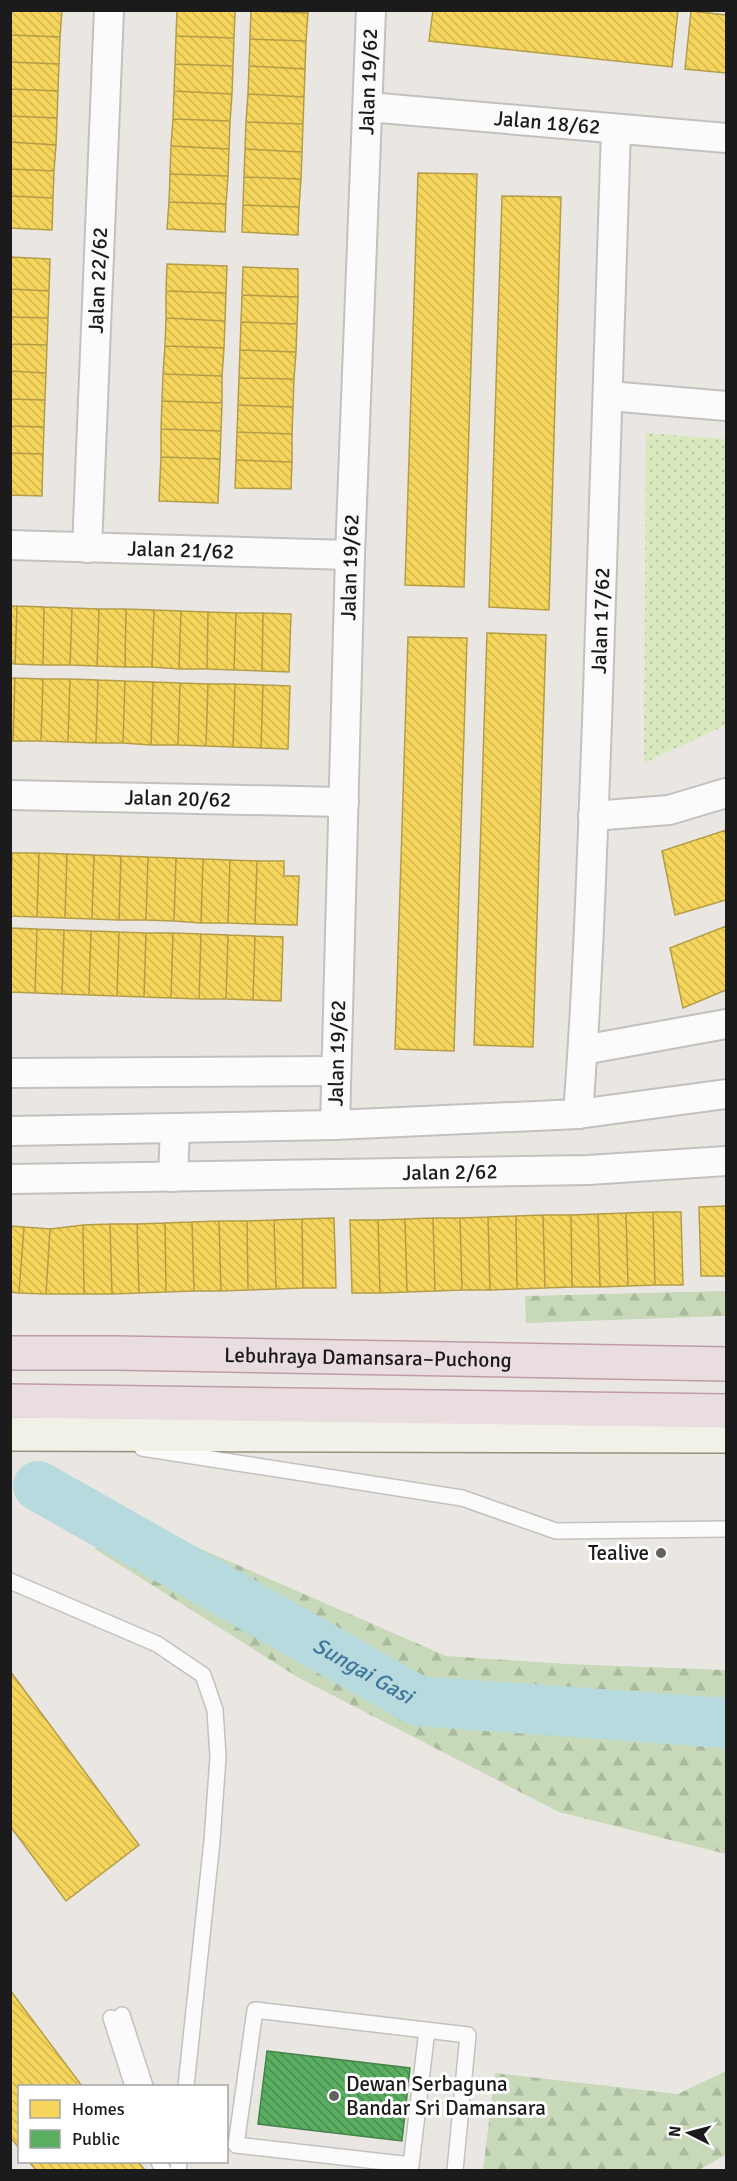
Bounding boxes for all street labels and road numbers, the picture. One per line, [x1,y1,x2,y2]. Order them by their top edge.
street label: Jalan 19/62 [353,28,383,135]
street label: Jalan 18/62 [493,105,602,140]
street label: Jalan 22/62 [83,226,113,334]
street label: Jalan 19/62 [335,513,365,621]
street label: Jalan 21/62 [127,535,235,565]
street label: Jalan 17/62 [586,567,615,674]
street label: Jalan 20/62 [124,784,232,813]
street label: Jalan 19/62 [322,999,351,1107]
street label: Jalan 2/62 [402,1158,498,1186]
street label: Lebuhraya Damansara–Puchong [224,1342,512,1373]

